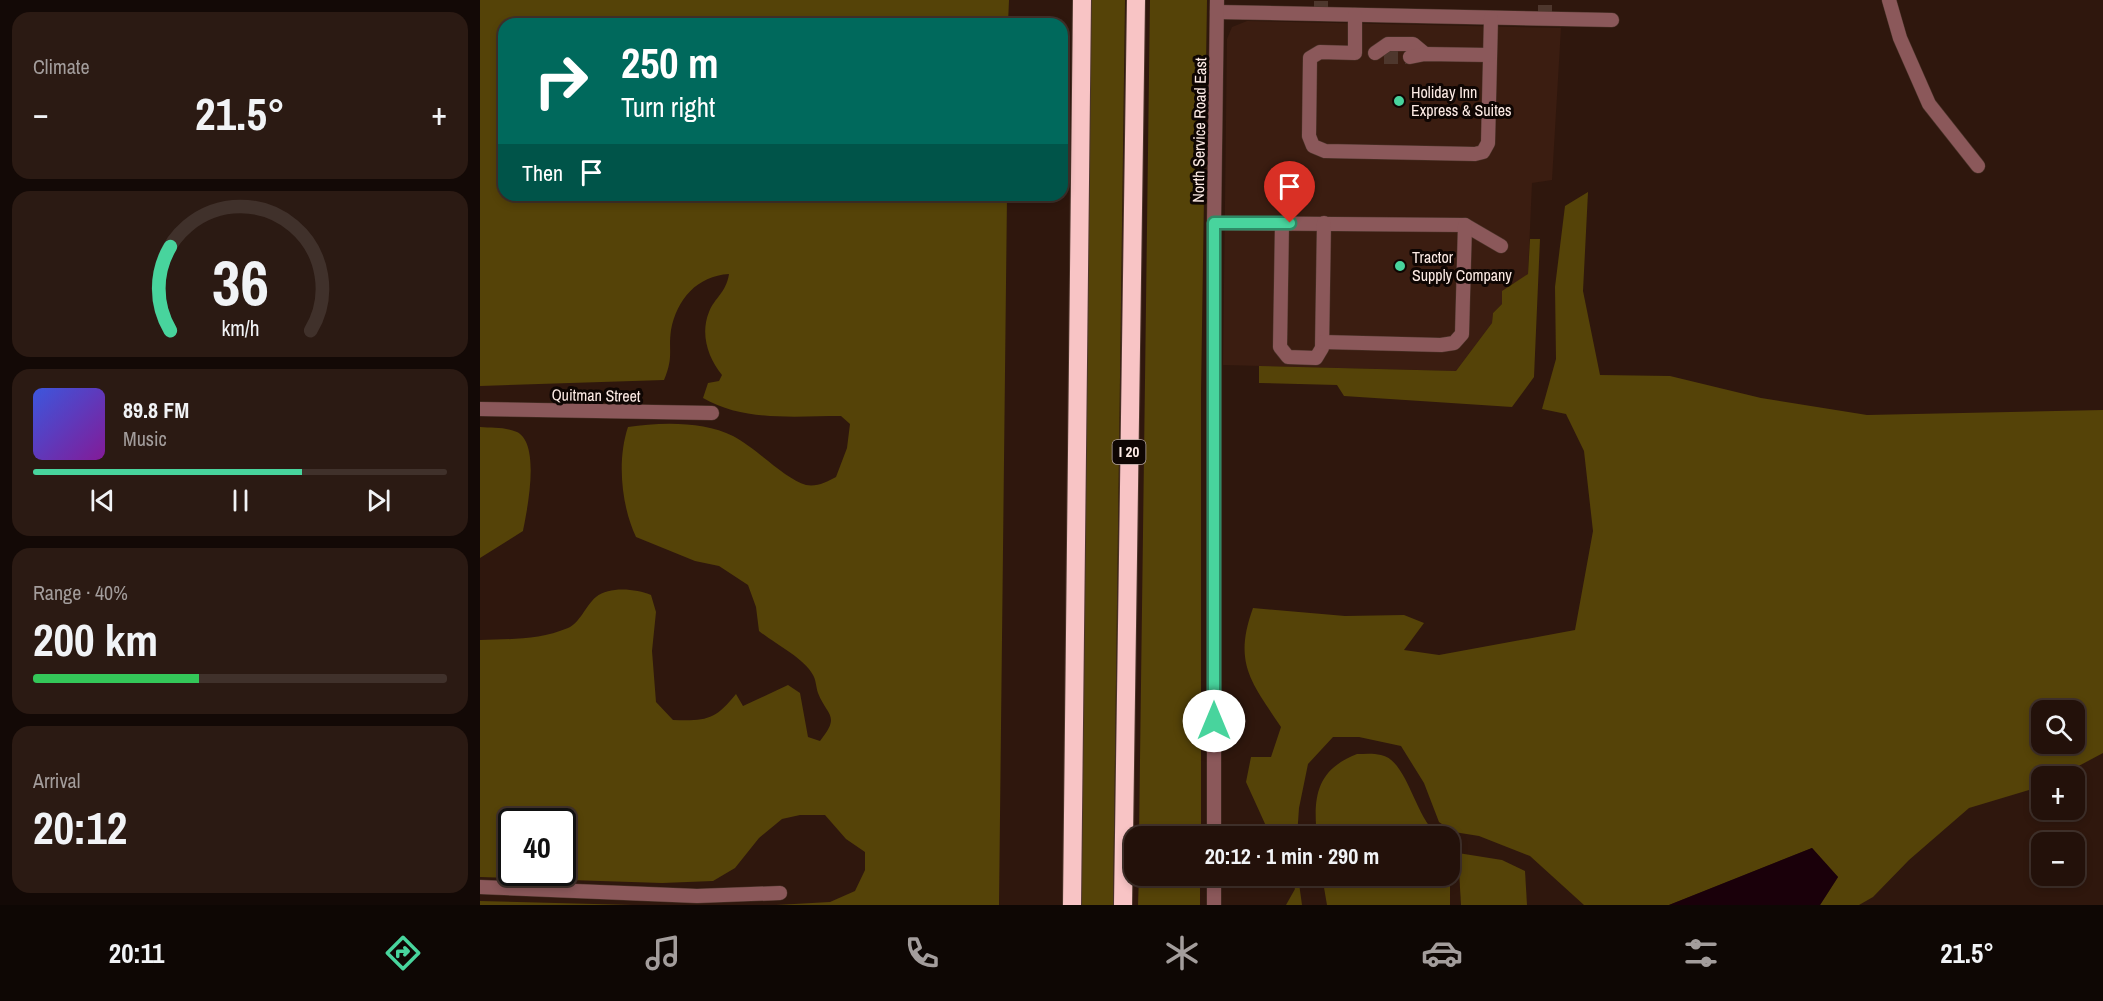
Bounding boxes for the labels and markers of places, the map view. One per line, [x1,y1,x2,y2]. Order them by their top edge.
place label: Holiday Inn Express & Suites [1411,81,1512,121]
marker: Holiday Inn Express & Suites [1392,94,1406,108]
pin [1264,161,1315,223]
place label: Tractor Supply Company [1412,246,1512,286]
marker: Tractor Supply Company [1393,259,1407,273]

